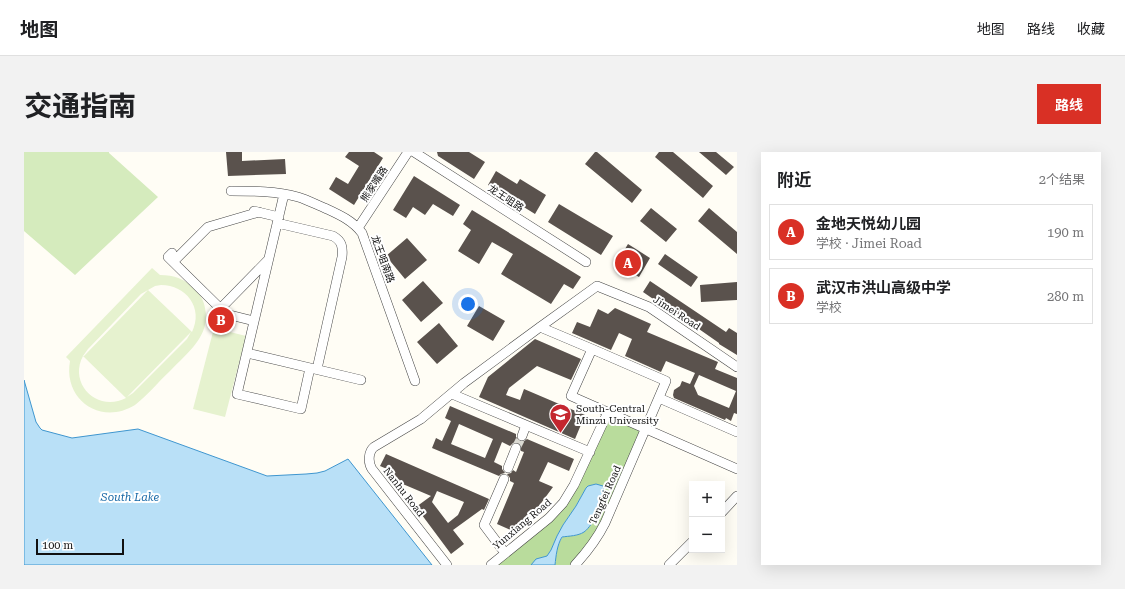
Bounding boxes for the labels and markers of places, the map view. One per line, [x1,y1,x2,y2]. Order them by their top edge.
pin: A [615,248,641,278]
pin: B [208,305,234,335]
school or university icon: South-Central Minzu University [547,401,573,434]
place label: South-Central Minzu University [576,403,659,426]

